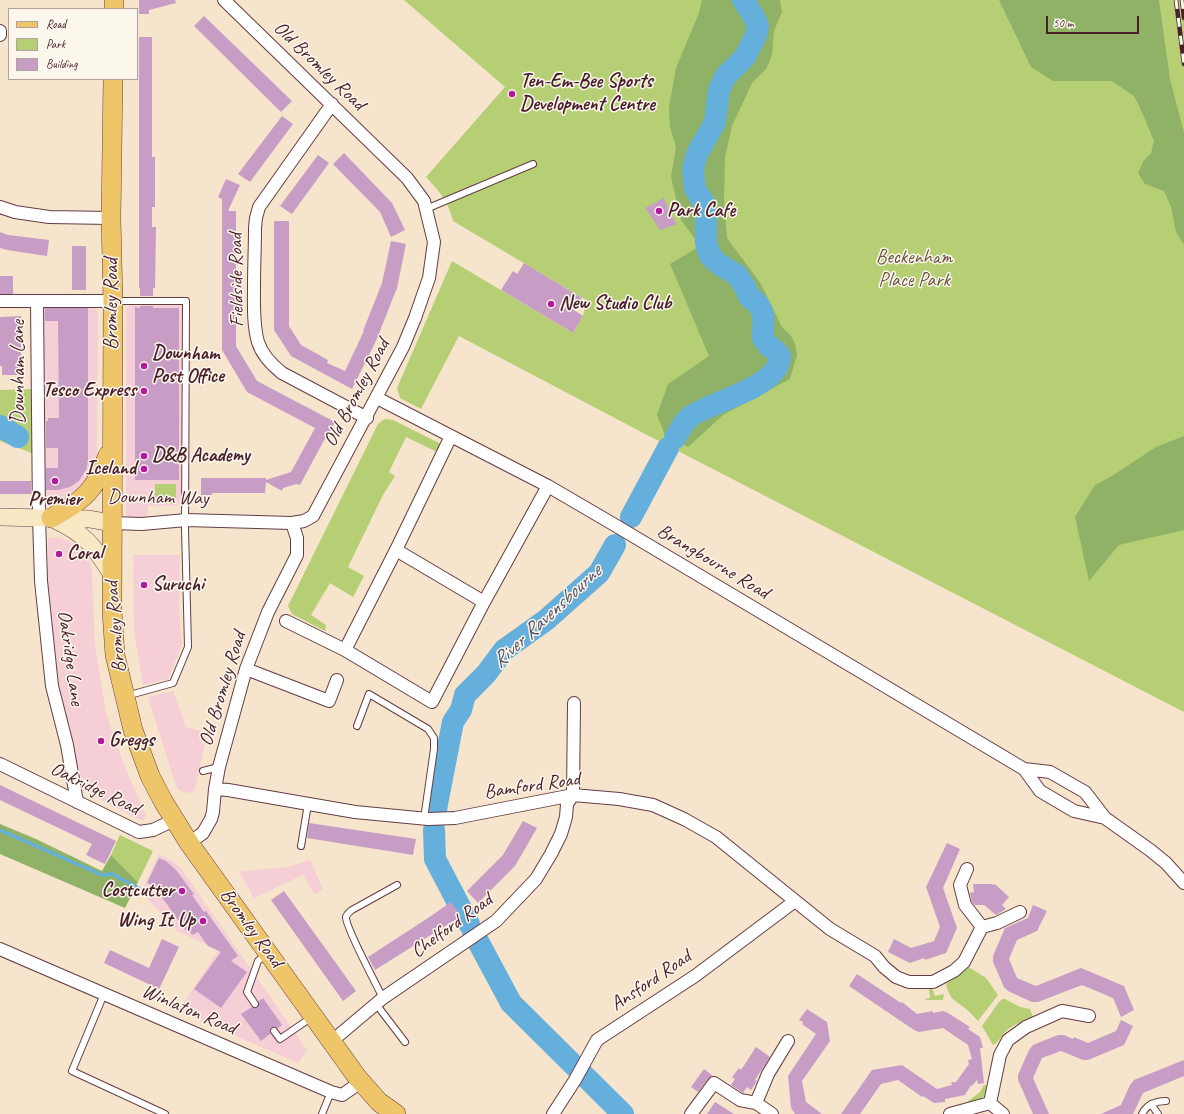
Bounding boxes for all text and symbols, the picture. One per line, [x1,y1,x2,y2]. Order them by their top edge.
legend [8,8,138,80]
scale bar [1048,8,1141,34]
text: 50 m [1053,15,1073,31]
text: Road [46,16,66,32]
street label: Old Bromley Road [268,16,370,116]
text: Park [46,36,65,52]
text: Building [46,56,78,72]
place label: Ten-Em-Bee Sports Development Centre [520,70,655,117]
marker: Ten-Em-Bee Sports Development Centre [507,89,517,99]
place label: Park Cafe [667,199,735,223]
marker: Park Cafe [654,206,664,216]
street label: Fieldside Road [224,233,250,327]
park label: Beckenham Place Park [876,246,952,293]
street label: Bromley Road [100,258,124,350]
place label: New Studio Club [559,292,671,316]
marker: New Studio Club [546,299,556,309]
street label: Downham Lane [7,320,31,424]
street label: Old Bromley Road [319,335,395,451]
place label: Downham Post Office [152,342,224,389]
marker: Downham Post Office [139,361,149,371]
place label: Tesco Express [43,379,136,403]
marker: Tesco Express [139,386,149,396]
place label: D&B Academy [152,444,250,468]
marker: D&B Academy [139,451,149,461]
place label: Iceland [85,457,136,481]
marker: Iceland [139,464,149,474]
marker: Premier [50,476,60,486]
street label: Downham Way [107,485,209,511]
place label: Premier [28,488,82,512]
street label: Brangbourne Road [653,519,773,605]
place label: Coral [67,542,103,566]
marker: Coral [54,549,64,559]
water label: River Ravensbourne [487,560,607,674]
place label: Suruchi [152,573,204,597]
street label: Bromley Road [100,580,132,674]
marker: Suruchi [139,580,149,590]
street label: Oakridge Lane [51,609,89,707]
street label: Old Bromley Road [194,629,252,749]
place label: Greggs [109,729,154,753]
marker: Greggs [96,736,106,746]
street label: Oakridge Road [46,757,144,821]
street label: Bamford Road [483,767,581,805]
place label: Costcutter [101,879,174,903]
street label: Bromley Road [214,884,288,972]
marker: Costcutter [177,886,187,896]
street label: Chelford Road [407,888,497,964]
place label: Wing It Up [118,909,195,933]
marker: Wing It Up [198,916,208,926]
street label: Ansford Road [606,945,696,1017]
street label: Winlaton Road [138,979,240,1041]

